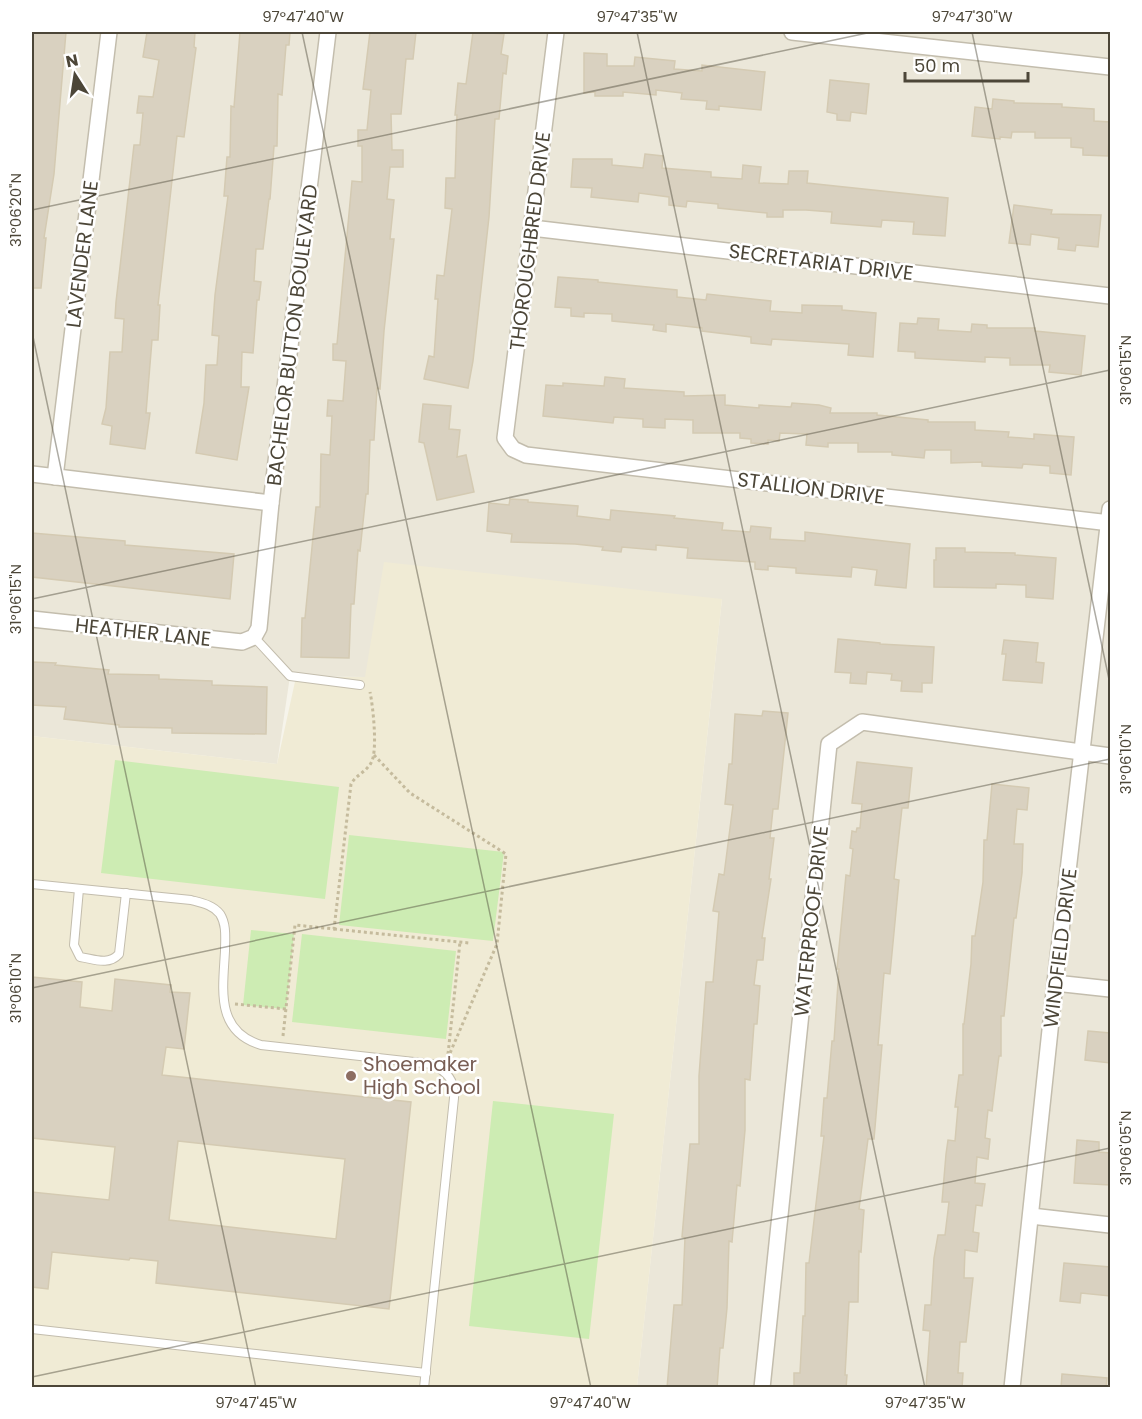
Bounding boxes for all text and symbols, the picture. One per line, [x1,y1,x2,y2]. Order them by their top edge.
text: 97°47'40"W [262,6,344,27]
text: 97°47'35"W [596,6,678,27]
text: 97°47'30"W [931,6,1013,27]
north arrow [45,45,105,105]
scale bar [905,45,1028,83]
text: N [64,48,80,73]
text: 50 m [914,53,960,78]
street label: THOROUGHBRED DRIVE [503,130,557,352]
text: 31°06'20"N [5,173,26,247]
street label: LAVENDER LANE [59,179,105,329]
street label: BACHELOR BUTTON BOULEVARD [260,183,324,487]
street label: SECRETARIAT DRIVE [727,237,915,287]
text: 31°06'15"N [1115,335,1136,405]
street label: STALLION DRIVE [736,465,886,511]
text: 31°06'15"N [5,564,26,634]
street label: HEATHER LANE [74,611,212,653]
text: 31°06'10"N [1115,724,1136,794]
street label: WATERPROOF DRIVE [787,824,835,1018]
street label: WINDFIELD DRIVE [1036,866,1084,1030]
text: 31°06'10"N [5,953,26,1023]
place label: Shoemaker High School [363,1050,481,1101]
marker: Shoemaker High School [344,1069,358,1083]
text: 31°06'05"N [1115,1111,1136,1185]
text: 97°47'45"W [215,1392,297,1413]
text: 97°47'40"W [549,1392,631,1413]
text: 97°47'35"W [884,1392,966,1413]

